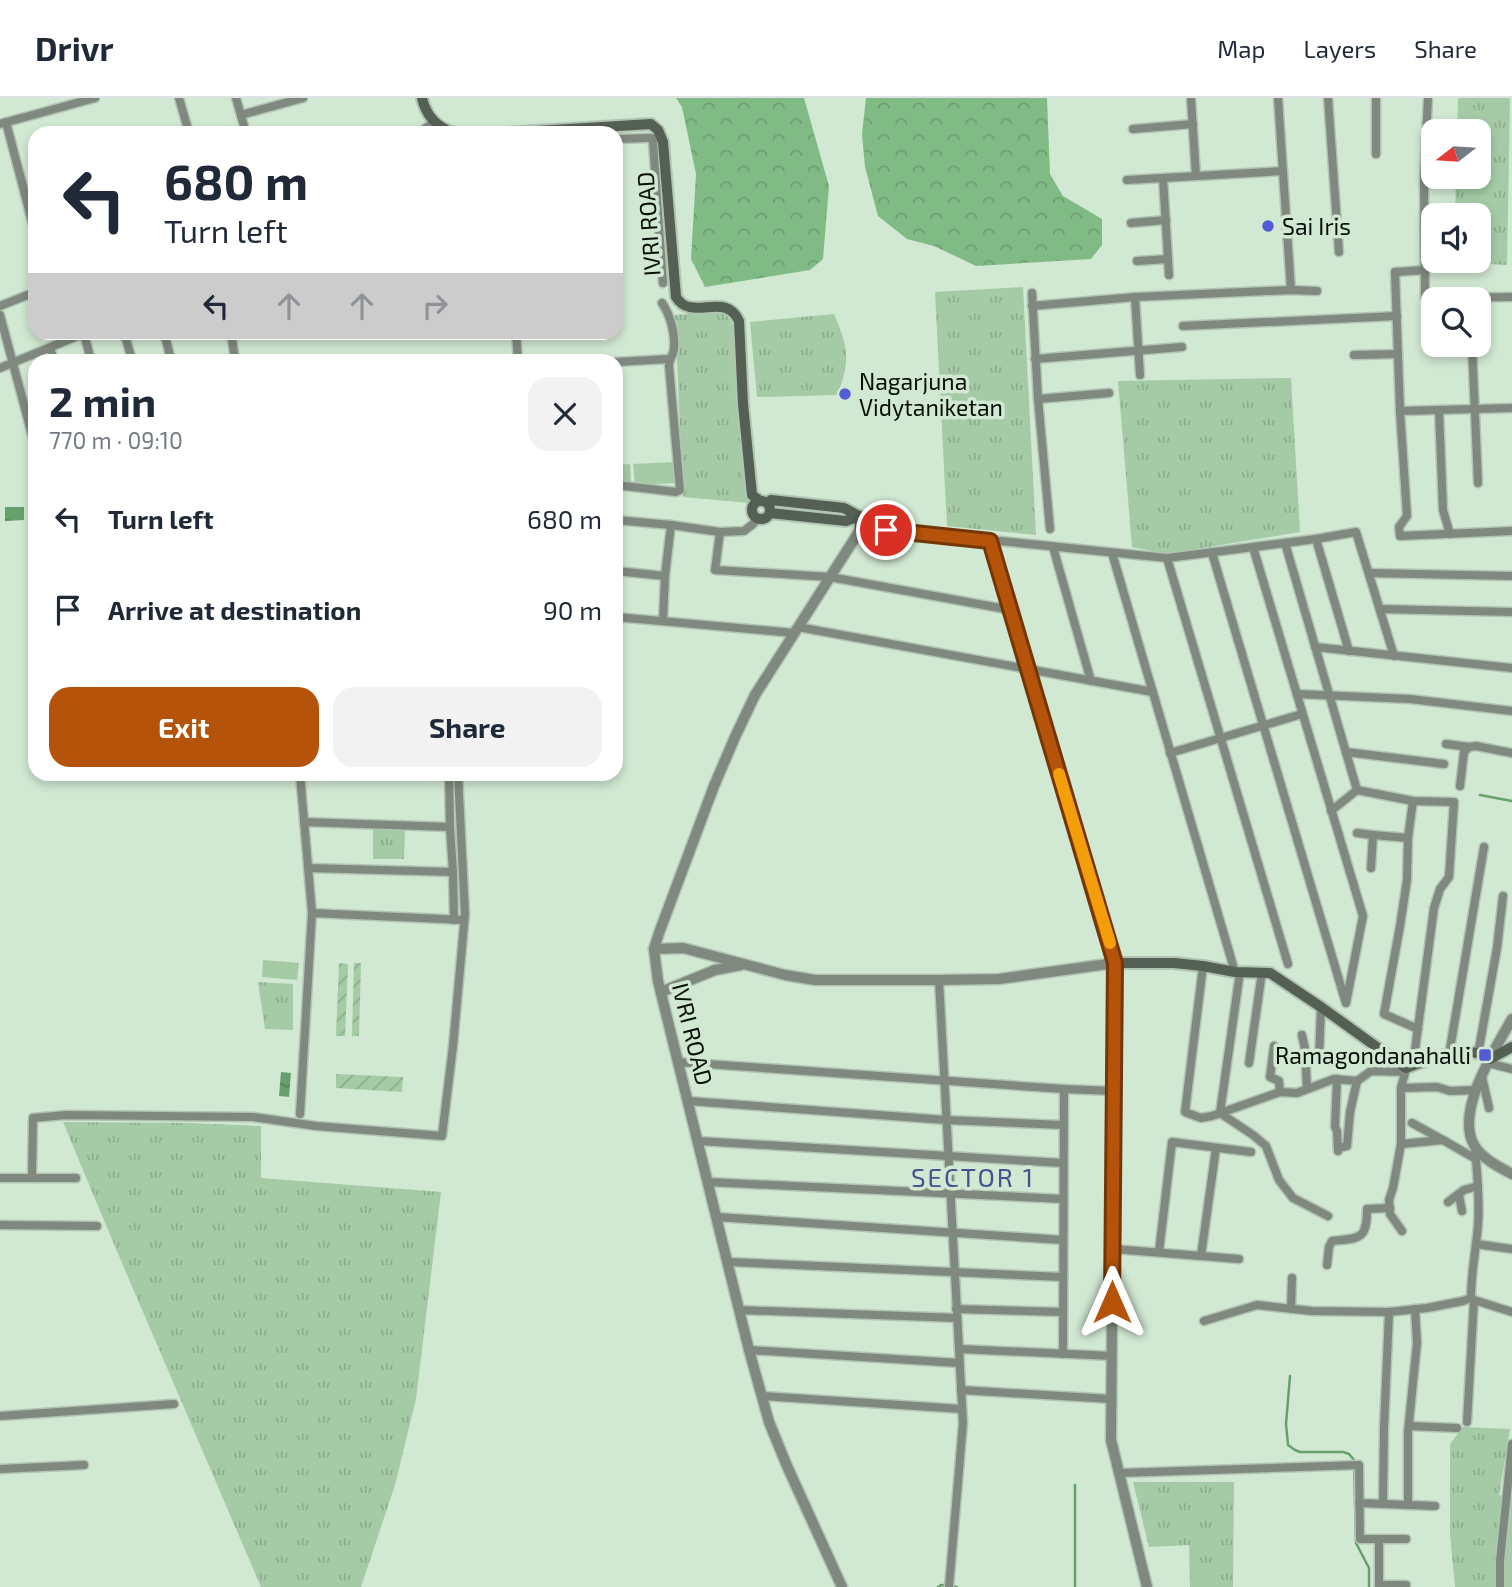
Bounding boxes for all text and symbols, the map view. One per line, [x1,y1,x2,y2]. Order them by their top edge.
text: Drivr [35,28,114,68]
text: Map [1217,34,1265,63]
text: Layers [1303,34,1376,63]
text: Share [1414,34,1477,63]
north arrow [1421,119,1491,189]
map controls [1421,119,1491,357]
text: 680 m [164,151,308,210]
icon: left [49,154,140,245]
street label: IVRI ROAD [630,171,666,277]
button: sound [1421,203,1491,273]
text: Turn left [164,211,288,249]
place label: Sai Iris [1282,212,1351,240]
marker: Sai Iris [1260,218,1276,234]
icon: left [197,287,235,325]
icon: ahead [270,287,308,325]
icon: ahead [343,287,381,325]
icon: right [416,287,454,325]
button: search [1421,287,1491,357]
place label: Nagarjuna Vidytaniketan [859,367,1003,421]
text: 2 min [49,375,156,425]
button: close [528,377,602,451]
marker: Nagarjuna Vidytaniketan [837,386,853,402]
text: 770 m · 09:10 [49,426,183,454]
icon: left [49,500,87,538]
pin [856,500,916,560]
text: Turn left [108,503,214,534]
text: 680 m [527,503,602,534]
icon: arrive [867,511,905,549]
icon: arrive [49,591,87,629]
text: Arrive at destination [108,594,361,625]
text: 90 m [543,594,602,625]
button: Exit [49,687,319,767]
button: Share [333,687,602,767]
street label: IVRI ROAD [667,980,719,1088]
place label: Ramagondanahalli [1275,1041,1471,1069]
marker: Ramagondanahalli [1477,1047,1493,1063]
district label: SECTOR 1 [911,1161,1035,1192]
position arrow [1075,1265,1149,1339]

